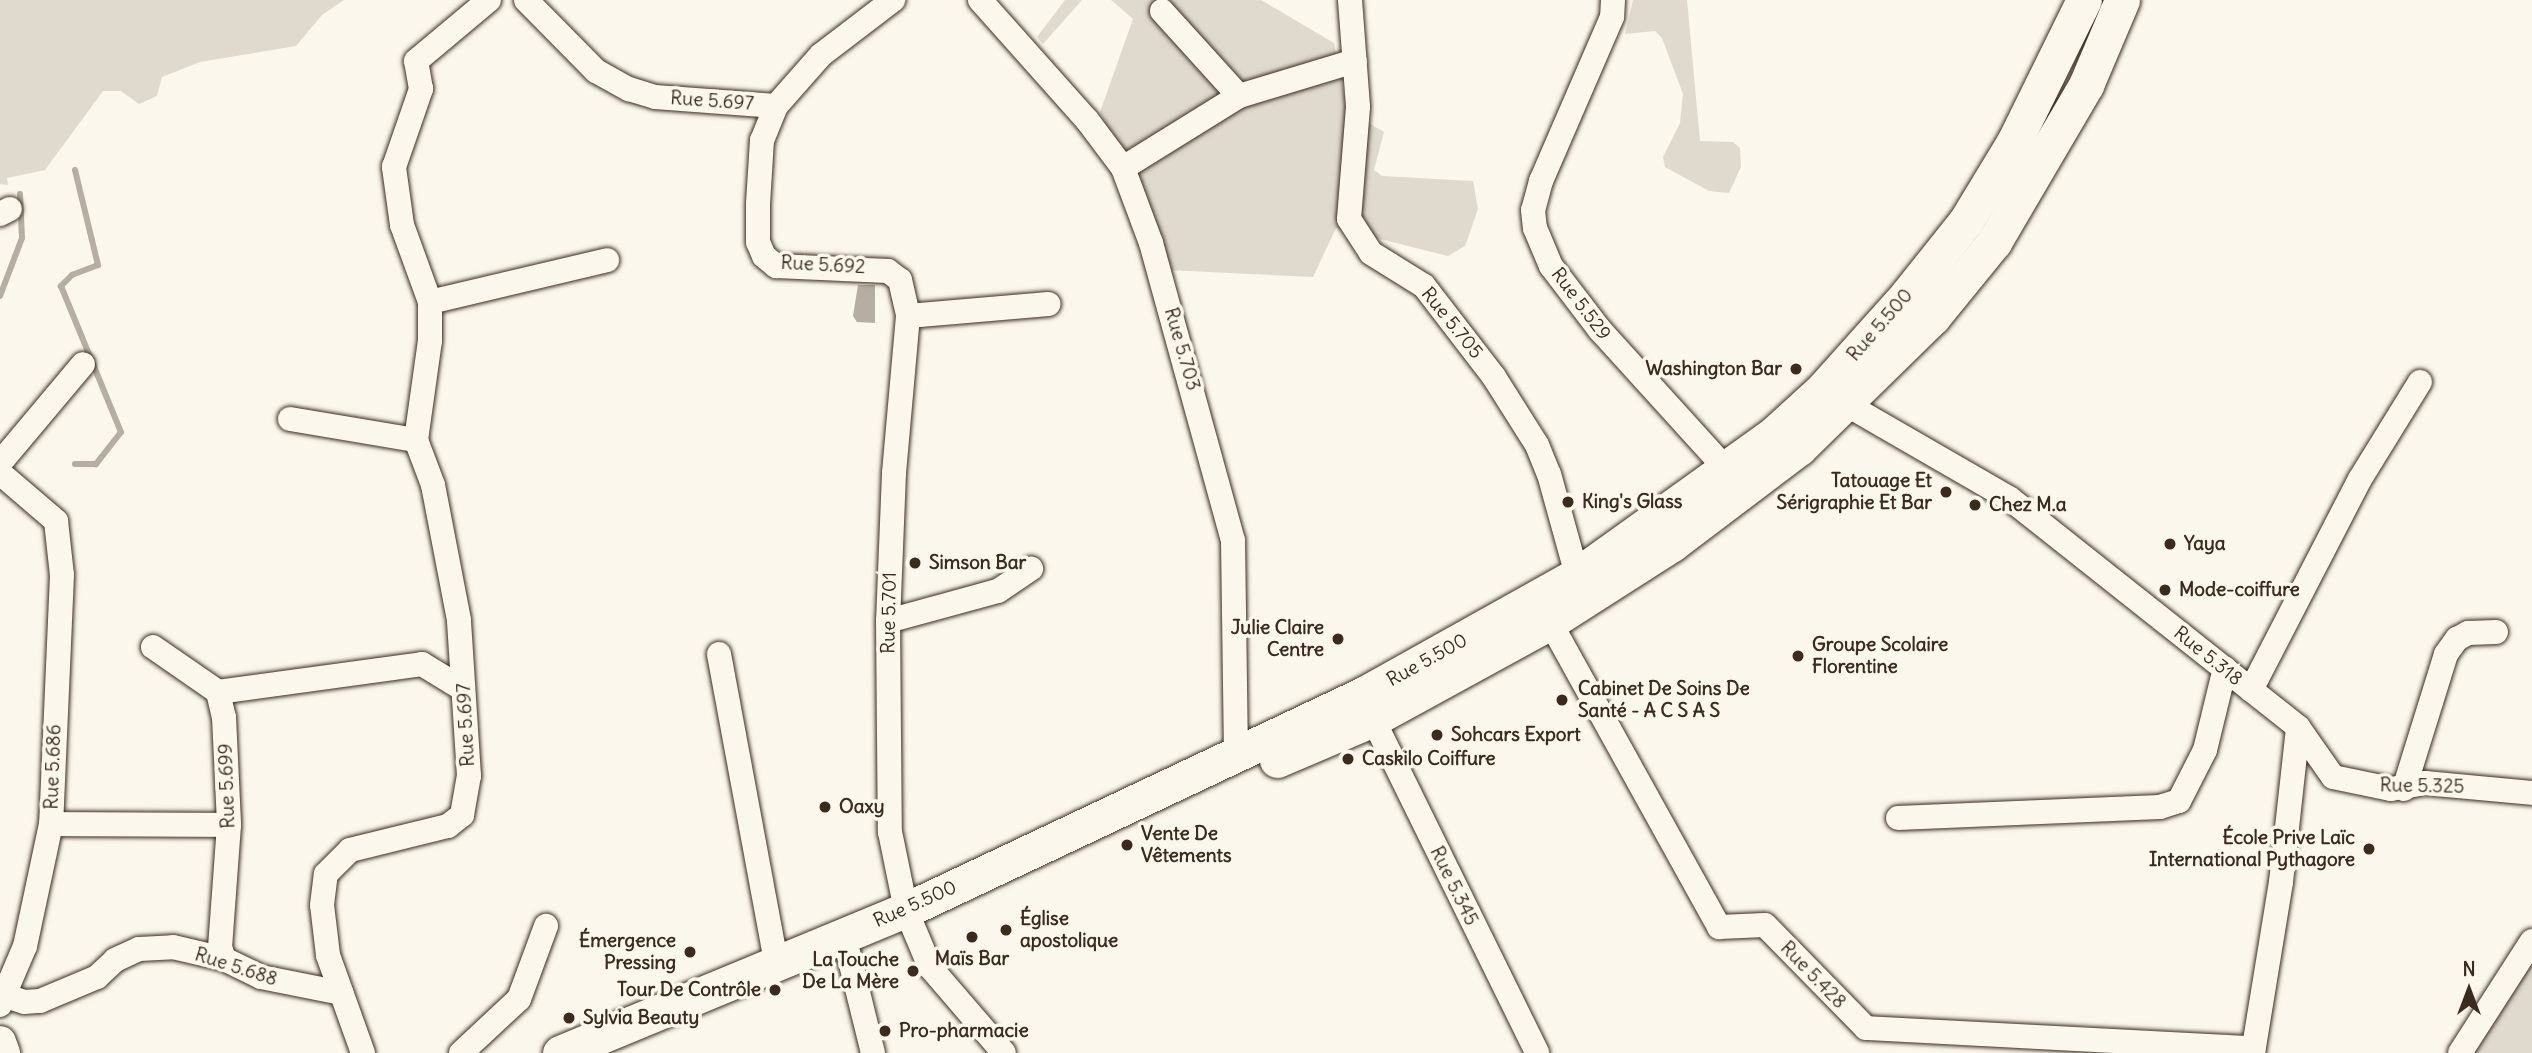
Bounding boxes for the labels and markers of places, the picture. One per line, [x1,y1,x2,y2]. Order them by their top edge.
place label: Washington Bar [1645,358,1782,380]
marker: Washington Bar [1788,361,1804,377]
place label: Tatouage Et Sérigraphie Et Bar [1776,470,1932,514]
marker: Tatouage Et Sérigraphie Et Bar [1938,484,1954,500]
place label: King's Glass [1582,491,1682,513]
marker: King's Glass [1560,494,1576,510]
place label: Chez M.a [1989,494,2067,516]
marker: Chez M.a [1967,497,1983,513]
place label: Yaya [2184,533,2226,555]
marker: Yaya [2162,536,2178,552]
place label: Simson Bar [929,552,1026,574]
marker: Simson Bar [907,555,923,571]
place label: Mode-coiffure [2179,579,2300,601]
marker: Mode-coiffure [2157,582,2173,598]
place label: Julie Claire Centre [1231,617,1324,661]
marker: Julie Claire Centre [1330,631,1346,647]
place label: Groupe Scolaire Florentine [1812,634,1948,678]
marker: Groupe Scolaire Florentine [1790,648,1806,664]
place label: Cabinet De Soins De Santé - A C S A S [1578,678,1750,722]
marker: Cabinet De Soins De Santé - A C S A S [1552,690,1572,710]
place label: Sohcars Export [1451,724,1581,746]
marker: Sohcars Export [1429,727,1445,743]
place label: Caskilo Coiffure [1362,748,1495,770]
marker: Caskilo Coiffure [1340,751,1356,767]
place label: Oaxy [839,796,885,818]
marker: Oaxy [817,799,833,815]
place label: Vente De Vêtements [1141,823,1232,867]
place label: École Prive Laïc International Pythagore [2149,827,2355,871]
marker: Vente De Vêtements [1119,837,1135,853]
marker: École Prive Laïc International Pythagore [2361,841,2377,857]
place label: Église apostolique [1020,908,1118,952]
marker: Église apostolique [998,922,1014,938]
marker: Maïs Bar [964,929,980,945]
place label: Émergence Pressing [579,930,676,974]
marker: Émergence Pressing [682,944,698,960]
place label: Maïs Bar [935,948,1009,970]
place label: La Touche De La Mère [802,949,899,993]
marker: La Touche De La Mère [905,963,921,979]
place label: Tour De Contrôle [617,979,761,1001]
marker: Tour De Contrôle [767,982,783,998]
place label: Sylvia Beauty [583,1007,699,1029]
marker: Sylvia Beauty [561,1010,577,1026]
place label: Pro-pharmacie [899,1020,1029,1042]
marker: Pro-pharmacie [877,1023,893,1039]

